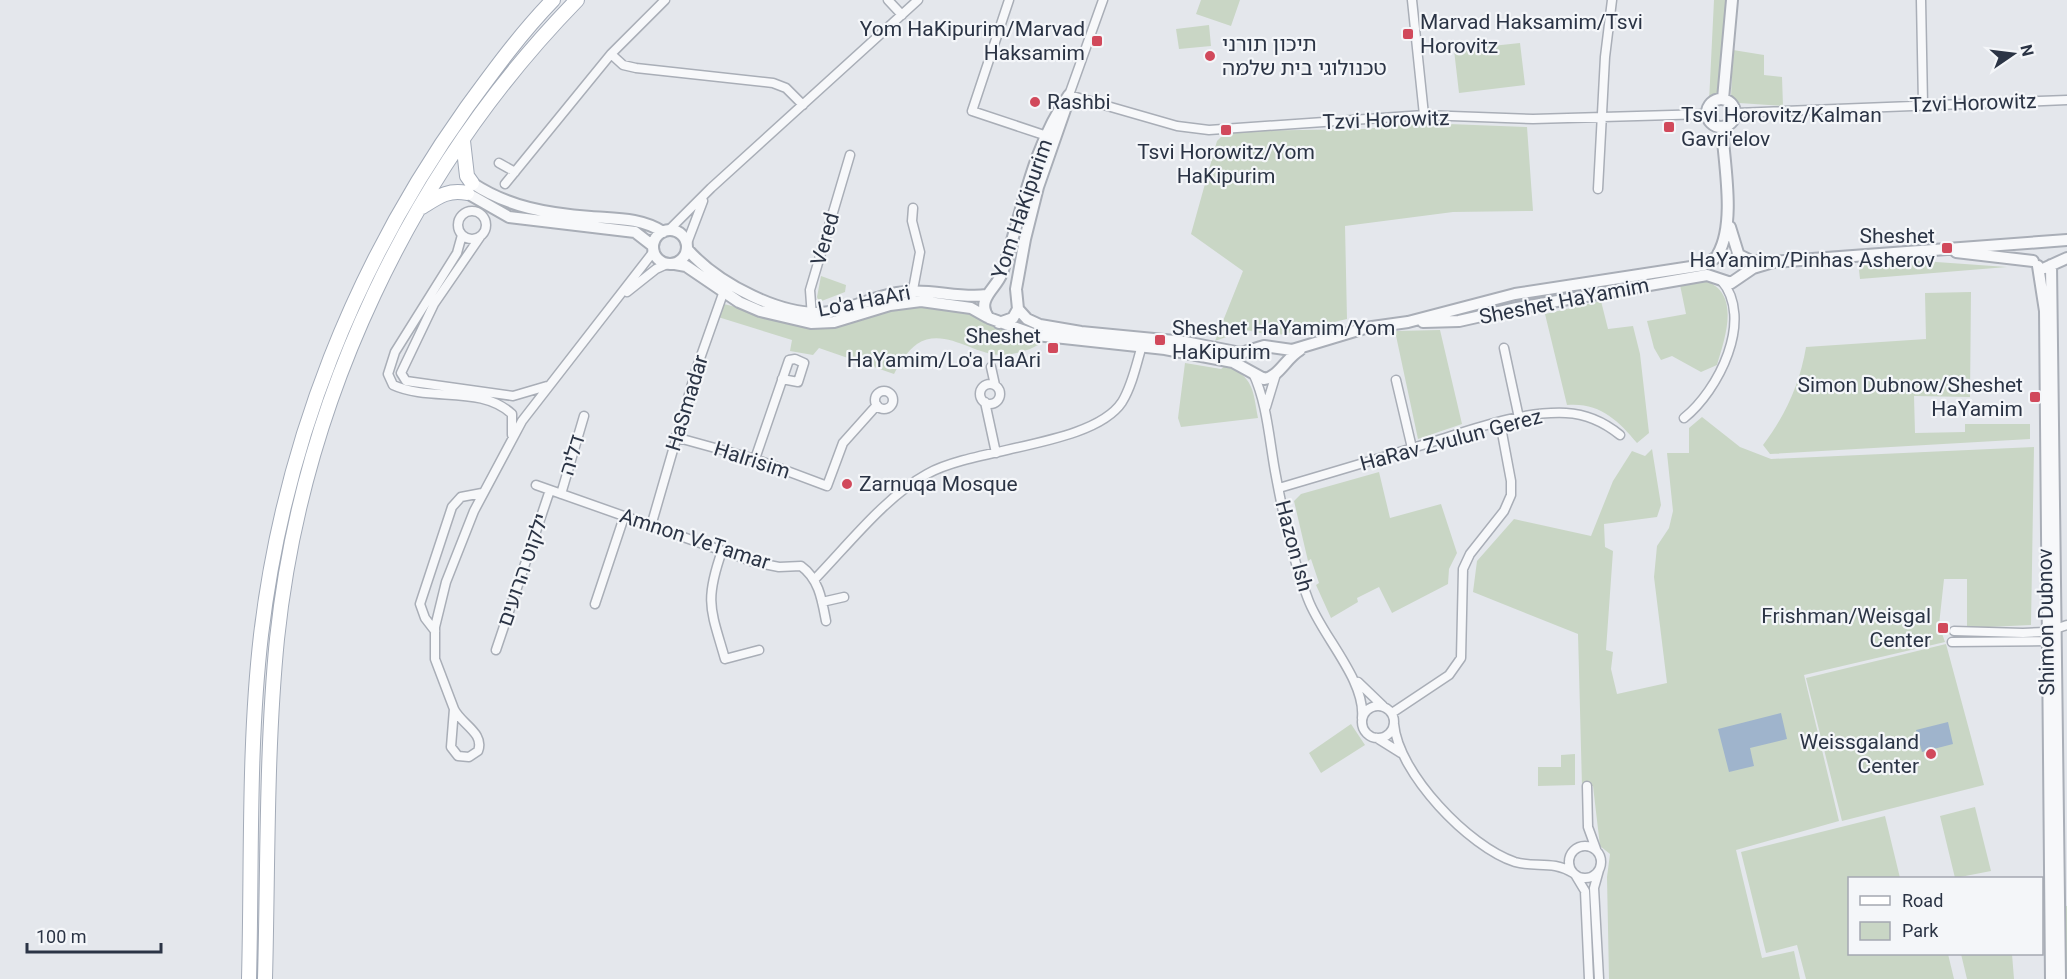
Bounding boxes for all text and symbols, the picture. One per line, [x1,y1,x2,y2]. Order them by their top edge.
place label: Marvad Haksamim/Tsvi Horovitz [1420,10,1643,58]
place label: Yom HaKipurim/Marvad Haksamim [860,17,1085,65]
north arrow [1983,24,2043,84]
marker: Marvad Haksamim/Tsvi Horovitz [1401,27,1415,41]
place label: תיכון תורני טכנולוגי בית שלמה [1222,32,1387,80]
marker: Yom HaKipurim/Marvad Haksamim [1090,34,1104,48]
text: N [2016,43,2038,58]
marker: תיכון תורני טכנולוגי בית שלמה [1203,49,1217,63]
street label: Tzvi Horowitz [1909,89,2037,117]
place label: Rashbi [1047,90,1111,114]
marker: Rashbi [1028,95,1042,109]
place label: Tsvi Horovitz/Kalman Gavri'elov [1681,103,1882,151]
street label: Tzvi Horowitz [1322,106,1450,134]
marker: Tsvi Horovitz/Kalman Gavri'elov [1662,120,1676,134]
marker: Tsvi Horowitz/Yom HaKipurim [1219,123,1233,137]
street label: Yom HaKipurim [987,136,1057,282]
place label: Tsvi Horowitz/Yom HaKipurim [1137,140,1315,188]
street label: Vered [806,210,844,268]
place label: Sheshet HaYamim/Pinhas Asherov [1690,224,1935,272]
marker: Sheshet HaYamim/Pinhas Asherov [1940,241,1954,255]
street label: Sheshet HaYamim [1477,273,1651,329]
street label: Lo'a HaAri [816,280,912,322]
place label: Sheshet HaYamim/Yom HaKipurim [1172,316,1395,364]
place label: Sheshet HaYamim/Lo'a HaAri [847,324,1041,372]
marker: Sheshet HaYamim/Yom HaKipurim [1153,333,1167,347]
marker: Sheshet HaYamim/Lo'a HaAri [1046,341,1060,355]
street label: HaSmadar [661,352,713,454]
place label: Simon Dubnow/Sheshet HaYamim [1797,373,2023,421]
marker: Simon Dubnow/Sheshet HaYamim [2028,390,2042,404]
street label: HaRav Zvulun Gerez [1357,404,1545,476]
street label: דליה [554,432,590,478]
street label: HaIrisim [711,436,793,484]
place label: Zarnuqa Mosque [859,472,1018,496]
marker: Zarnuqa Mosque [840,477,854,491]
street label: Hazon Ish [1270,498,1318,594]
street label: Amnon VeTamar [617,503,773,575]
street label: ילקוט הרועים [492,510,554,630]
street label: Shimon Dubnov [2033,548,2059,696]
place label: Frishman/Weisgal Center [1761,604,1931,652]
marker: Frishman/Weisgal Center [1936,621,1950,635]
place label: Weissgaland Center [1800,730,1919,778]
marker: Weissgaland Center [1924,747,1938,761]
legend [1848,877,2043,955]
text: Road [1902,890,1943,911]
scale bar [27,916,160,954]
text: Park [1902,920,1939,941]
text: 100 m [36,926,87,947]

